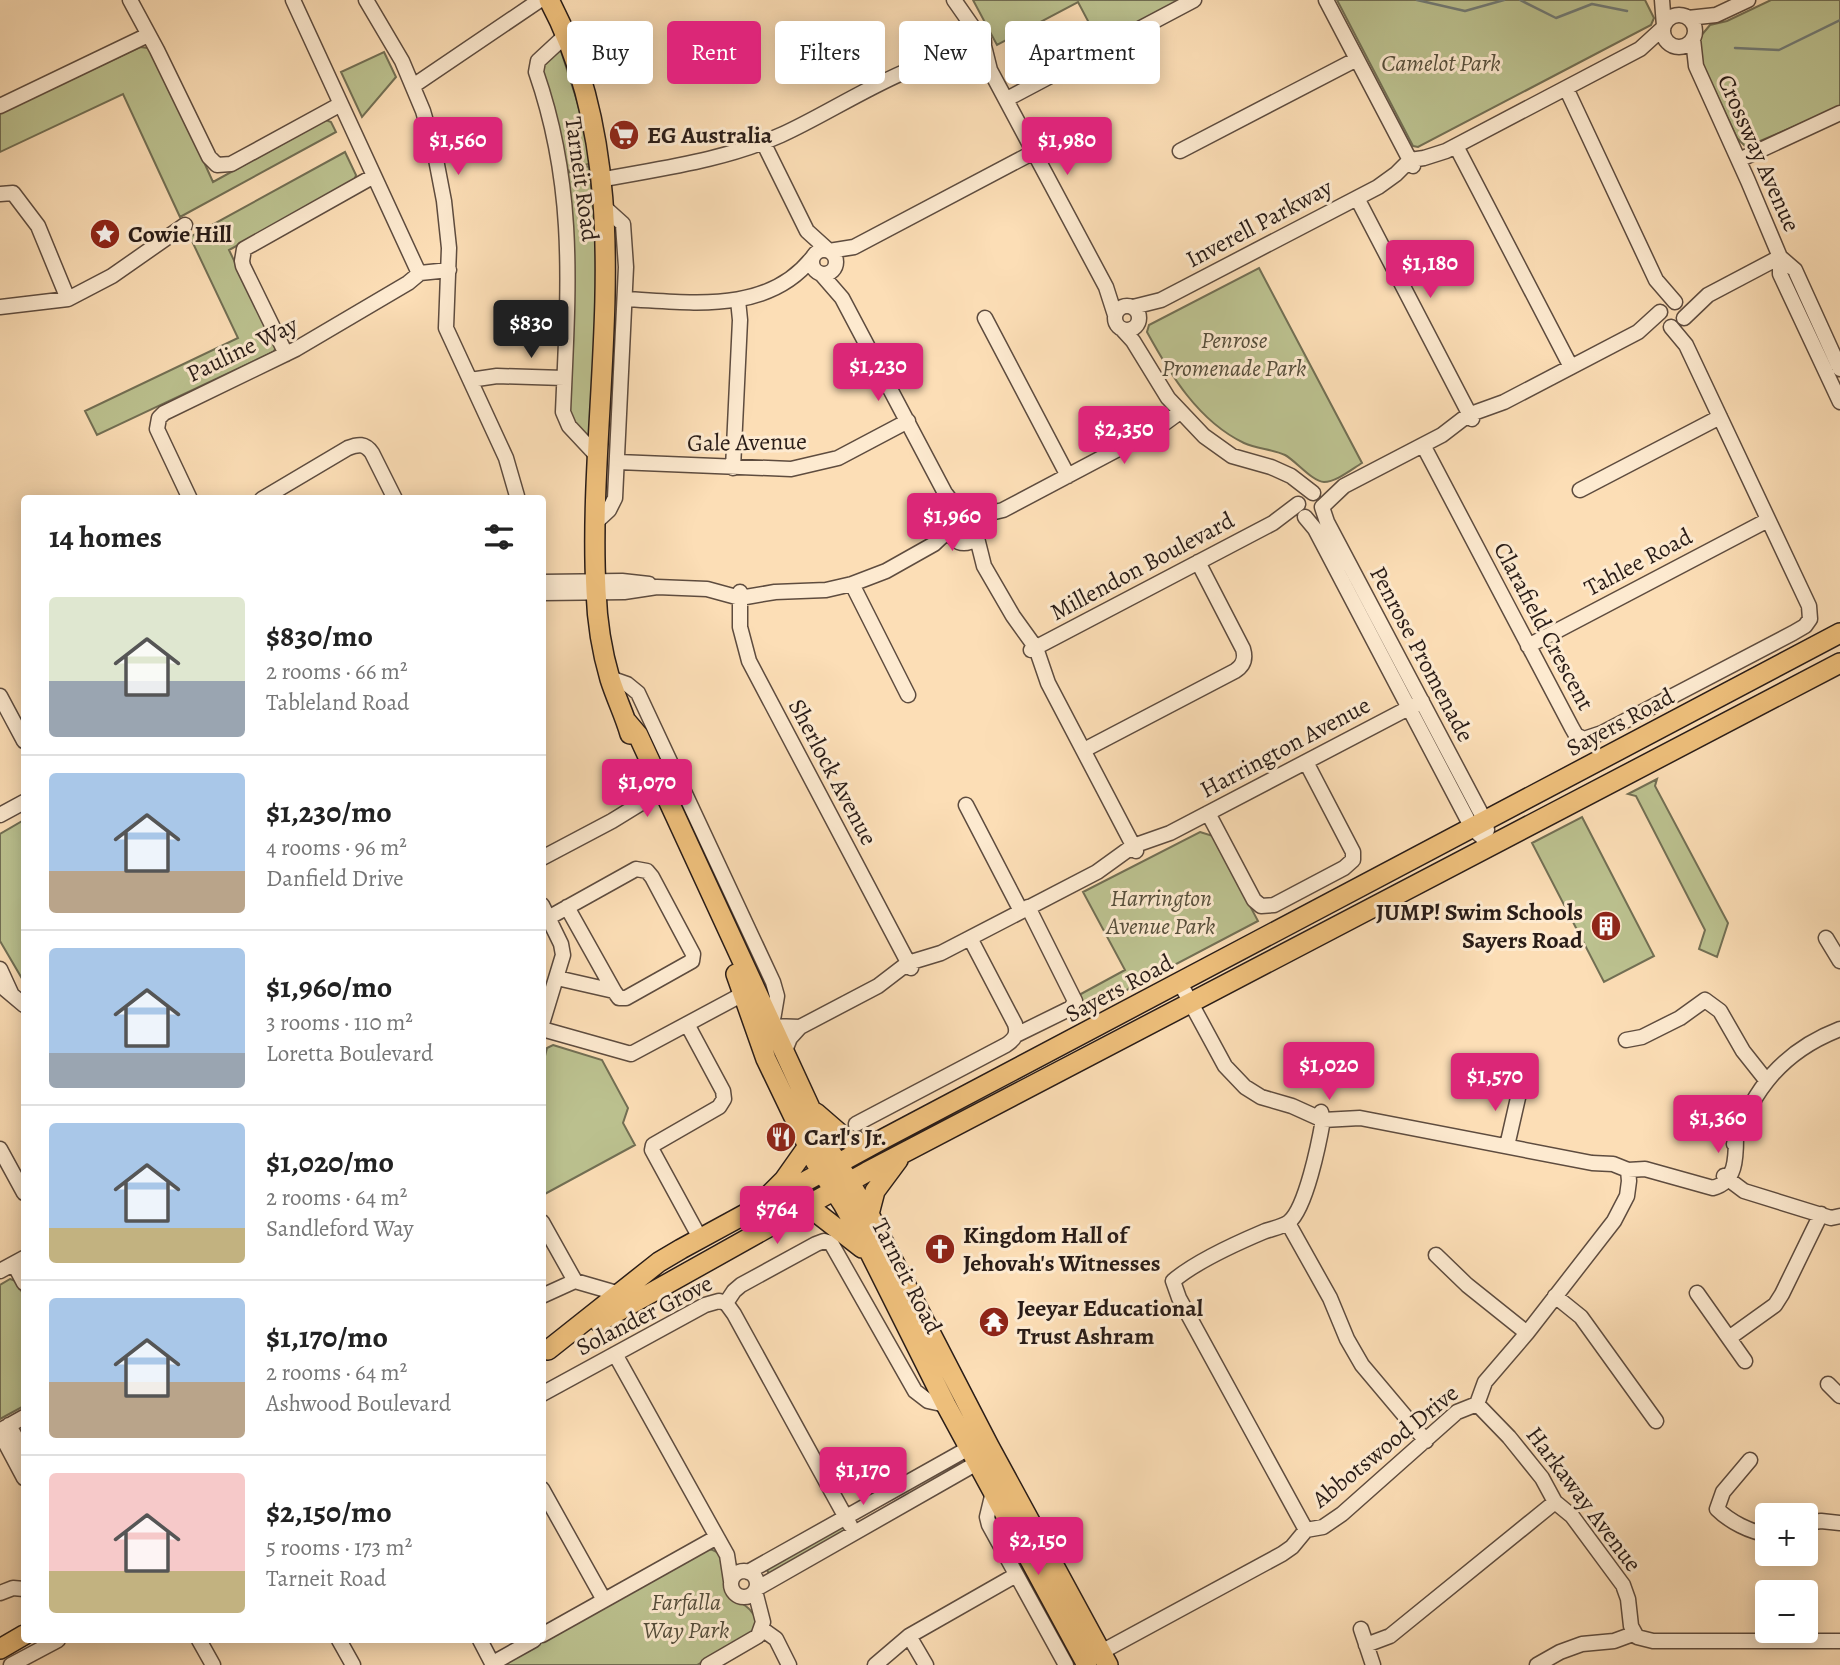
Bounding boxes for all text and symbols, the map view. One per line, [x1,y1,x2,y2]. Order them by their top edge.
chip: Buy [567,21,653,84]
chip: Rent [667,21,761,84]
chip: Filters [775,21,885,84]
chip: New [899,21,991,84]
chip: Apartment [1005,21,1160,84]
park label: Camelot Park [1381,47,1501,79]
street label: Crossway Avenue [1710,69,1808,237]
street label: Tarneit Road [557,115,607,244]
pin: $1,560 [401,118,515,177]
supermarket icon: EG Australia [607,118,641,152]
pin: $1,980 [1010,118,1124,177]
place label: EG Australia [647,119,773,151]
text: $1,560 [429,124,487,155]
text: $1,980 [1038,124,1096,155]
street label: Inverell Parkway [1180,171,1338,275]
place icon: Cowie Hill [88,217,122,251]
place label: Cowie Hill [128,218,233,250]
pin: $1,180 [1373,240,1487,300]
text: $1,180 [1402,247,1458,278]
pin: $830 [490,300,572,360]
text: $830 [509,307,553,338]
street label: Pauline Way [181,308,303,390]
park label: Penrose Promenade Park [1162,324,1307,384]
pin: $1,230 [821,344,935,403]
text: $1,230 [849,350,907,381]
pin: $2,350 [1067,406,1181,466]
text: $2,350 [1094,413,1154,444]
street label: Gale Avenue [687,425,807,459]
pin: $1,960 [895,494,1009,553]
text: $1,960 [923,500,981,531]
street label: Millendon Boulevard [1044,504,1240,628]
text: 14 homes [49,517,162,557]
icon: filters [480,518,518,556]
street label: Tahlee Road [1578,520,1698,604]
street label: Clarafield Crescent [1486,536,1602,716]
street label: Penrose Promenade [1362,561,1482,747]
text: $830/mo [266,616,373,656]
icon: home [105,625,189,709]
text: 2 rooms · 66 m² [266,656,408,687]
street label: Sayers Road [1561,680,1680,764]
text: Tableland Road [266,687,409,718]
street label: Harrington Avenue [1194,689,1376,805]
street label: Sherlock Avenue [781,693,885,851]
pin: $1,070 [590,760,704,819]
text: $1,070 [618,766,676,797]
text: $1,230/mo [266,792,392,832]
icon: home [105,801,189,885]
text: 4 rooms · 96 m² [266,832,407,863]
text: Danfield Drive [266,863,403,894]
park label: Harrington Avenue Park [1104,882,1216,942]
place label: JUMP! Swim Schools Sayers Road [1376,896,1583,956]
building icon: JUMP! Swim Schools Sayers Road [1589,909,1623,943]
street label: Sayers Road [1060,946,1179,1030]
text: $1,960/mo [266,967,392,1007]
icon: home [105,976,189,1060]
text: 3 rooms · 110 m² [266,1007,413,1038]
text: Loretta Boulevard [266,1038,433,1069]
pin: $1,020 [1272,1042,1386,1102]
text: $1,020 [1299,1049,1359,1080]
pin: $1,570 [1438,1054,1552,1113]
text: $1,570 [1467,1060,1523,1091]
pin: $1,360 [1661,1096,1775,1155]
text: $1,360 [1689,1102,1747,1133]
restaurant icon: Carl's Jr. [764,1120,798,1154]
place label: Carl's Jr. [804,1121,887,1153]
text: $1,020/mo [266,1142,394,1182]
icon: home [105,1151,189,1235]
text: 2 rooms · 64 m² [266,1182,407,1213]
pin: $764 [736,1186,818,1246]
text: $764 [756,1193,798,1224]
text: Sandleford Way [266,1213,414,1244]
street label: Tarneit Road [864,1213,950,1339]
place label: Kingdom Hall of Jehovah's Witnesses [963,1219,1161,1279]
church icon: Kingdom Hall of Jehovah's Witnesses [923,1232,957,1266]
street label: Solander Grove [570,1267,718,1363]
place label: Jeeyar Educational Trust Ashram [1017,1292,1204,1352]
temple icon: Jeeyar Educational Trust Ashram [977,1305,1011,1339]
text: $1,170/mo [266,1317,388,1357]
icon: home [105,1326,189,1410]
text: 2 rooms · 64 m² [266,1357,407,1388]
street label: Abbotswood Drive [1304,1377,1465,1516]
text: Ashwood Boulevard [266,1388,451,1419]
street label: Harkaway Avenue [1519,1420,1649,1578]
pin: $1,170 [806,1448,920,1507]
text: $1,170 [836,1454,890,1485]
text: $2,150/mo [266,1492,392,1532]
icon: home [105,1501,189,1585]
map controls [1755,1503,1818,1643]
button: + [1755,1503,1818,1566]
pin: $2,150 [981,1518,1095,1577]
text: $2,150 [1009,1524,1067,1555]
text: 5 rooms · 173 m² [266,1532,412,1563]
text: Tarneit Road [266,1563,386,1594]
button: − [1755,1580,1818,1643]
park label: Farfalla Way Park [643,1586,730,1646]

